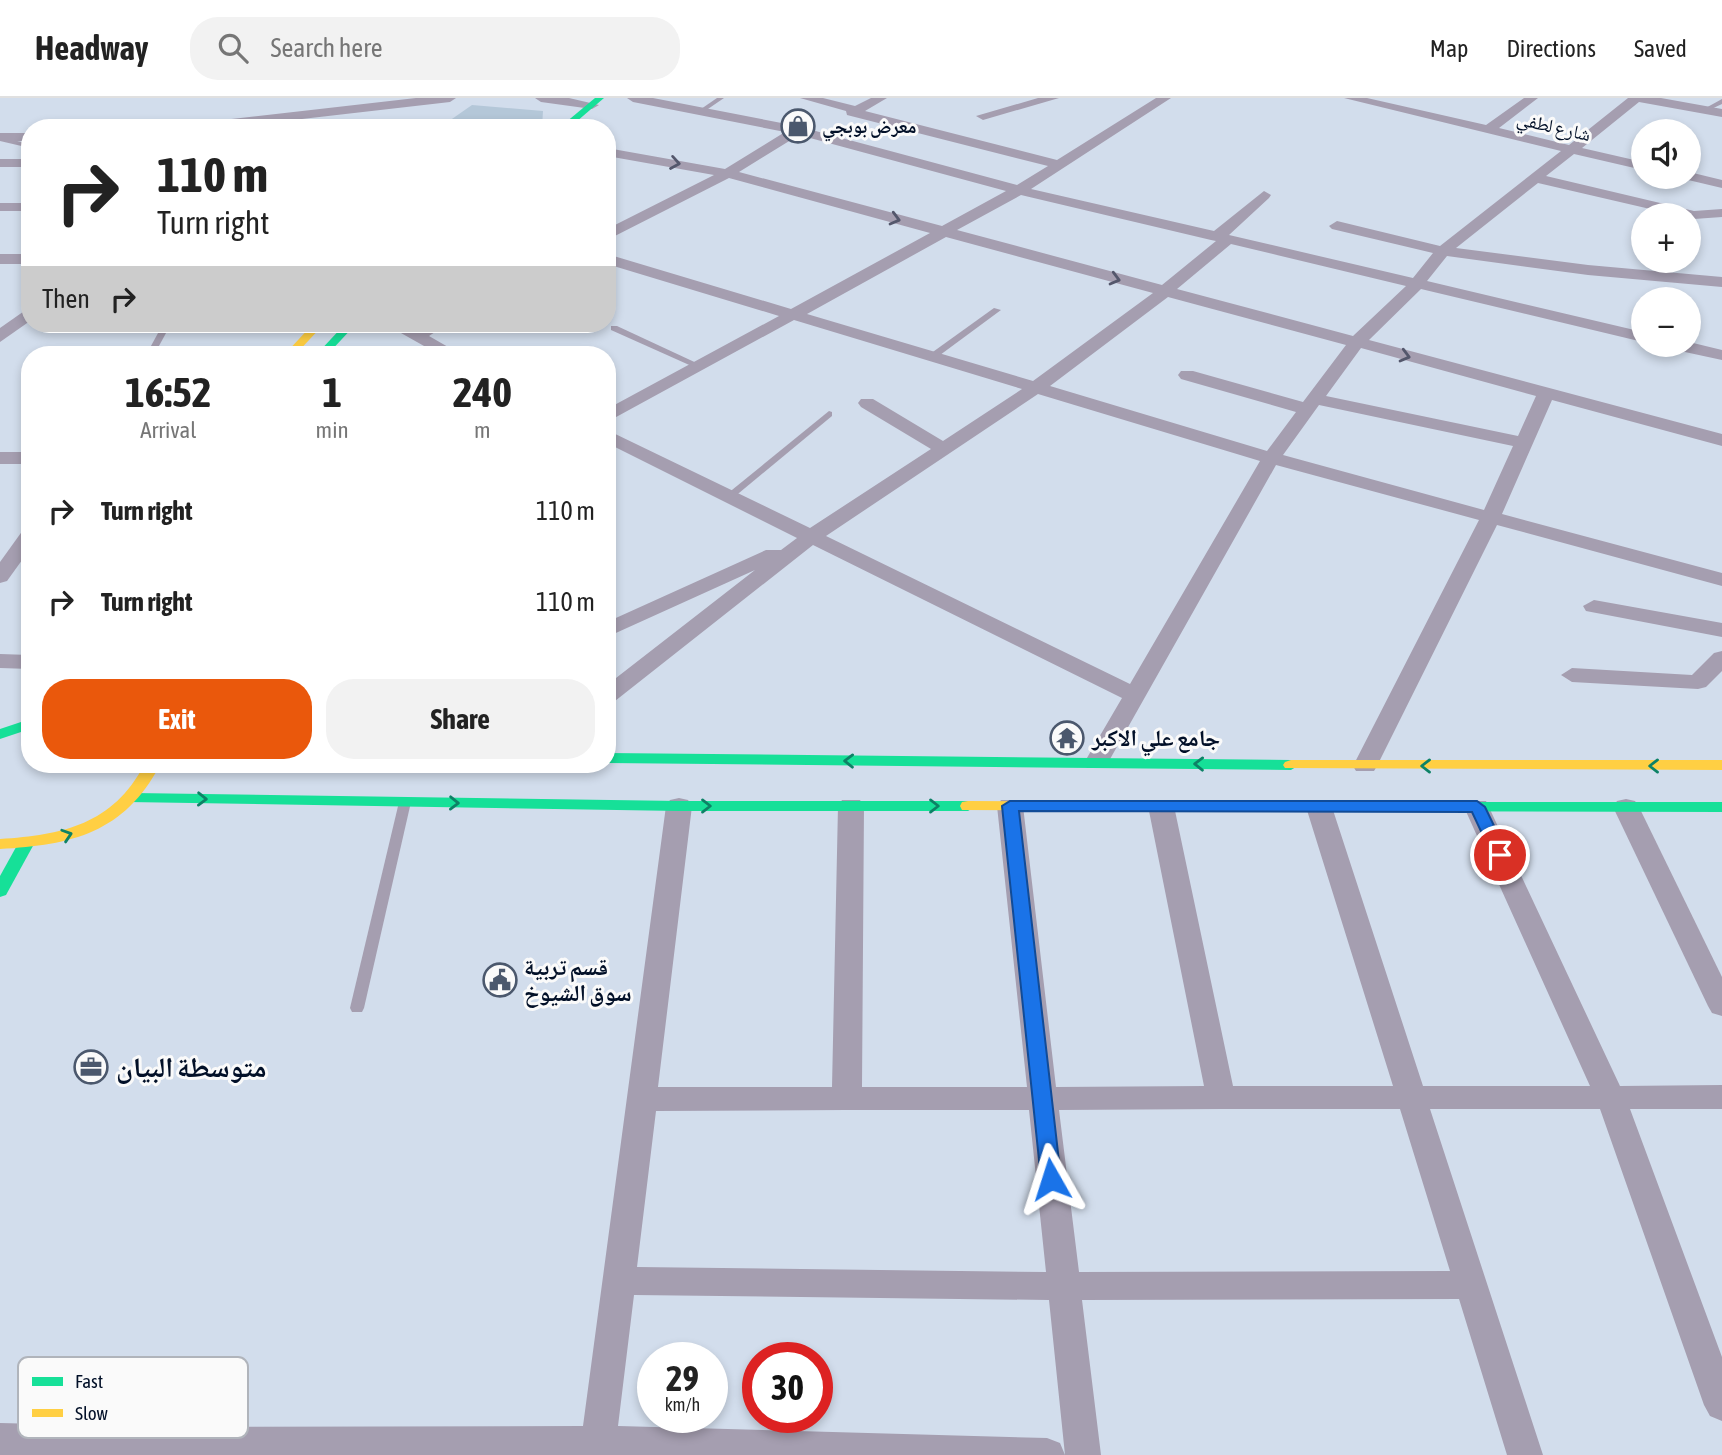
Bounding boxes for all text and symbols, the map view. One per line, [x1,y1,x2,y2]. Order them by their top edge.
search box [190,17,680,80]
text: Headway [35,29,148,67]
icon: search [214,29,252,67]
text: Search here [270,33,383,63]
text: Map [1430,35,1468,62]
text: Directions [1506,35,1596,62]
text: Saved [1634,35,1687,62]
shop icon: معرض بوبجي [779,107,817,145]
street label: شارع لطفي [1514,107,1593,150]
place label: معرض بوبجي [822,115,916,142]
map controls [1631,119,1701,357]
button: sound [1631,119,1701,189]
text: 110 m [157,146,268,202]
icon: right [42,147,133,238]
one-way arrow [669,155,680,170]
button: + [1631,203,1701,273]
text: Turn right [157,204,270,241]
one-way arrow [889,211,901,226]
one-way arrow [1108,270,1120,285]
icon: right [104,280,142,318]
text: Then [42,284,90,314]
button: − [1631,287,1701,357]
one-way arrow [1399,348,1411,362]
text: 16:52 [125,368,212,416]
text: 1 [322,368,342,416]
text: 240 [453,368,512,416]
text: Arrival [140,417,196,443]
text: min [316,417,349,443]
text: m [474,417,491,443]
icon: right [42,492,80,530]
text: Turn right [101,496,192,526]
text: 110 m [536,496,595,526]
icon: right [42,583,80,621]
text: Turn right [101,587,192,617]
text: 110 m [536,587,595,617]
button: Exit [42,679,312,759]
button: Share [326,679,595,759]
temple icon: جامع علي الاكبر [1048,719,1086,757]
place label: جامع علي الاكبر [1091,725,1220,757]
one-way arrow [843,753,854,769]
one-way arrow [1193,756,1204,772]
one-way arrow [1421,758,1431,774]
one-way arrow [1648,758,1659,774]
one-way arrow [197,791,208,807]
one-way arrow [449,795,460,810]
one-way arrow [701,798,712,814]
one-way arrow [929,798,939,814]
pin [1470,825,1530,885]
one-way arrow [61,828,73,843]
icon: arrive [1481,836,1519,874]
place label: قسم تربية سوق الشيوخ [524,954,632,1008]
public building icon: قسم تربية سوق الشيوخ [481,961,519,999]
office icon: متوسطة البيان [72,1048,110,1086]
place label: متوسطة البيان [116,1051,267,1084]
position arrow [1014,1142,1088,1216]
speed limit sign: 30 [742,1342,833,1433]
legend [18,1357,248,1438]
text: 29 [666,1358,699,1398]
text: Fast [75,1370,103,1392]
text: km/h [665,1394,700,1415]
text: Slow [75,1402,109,1424]

